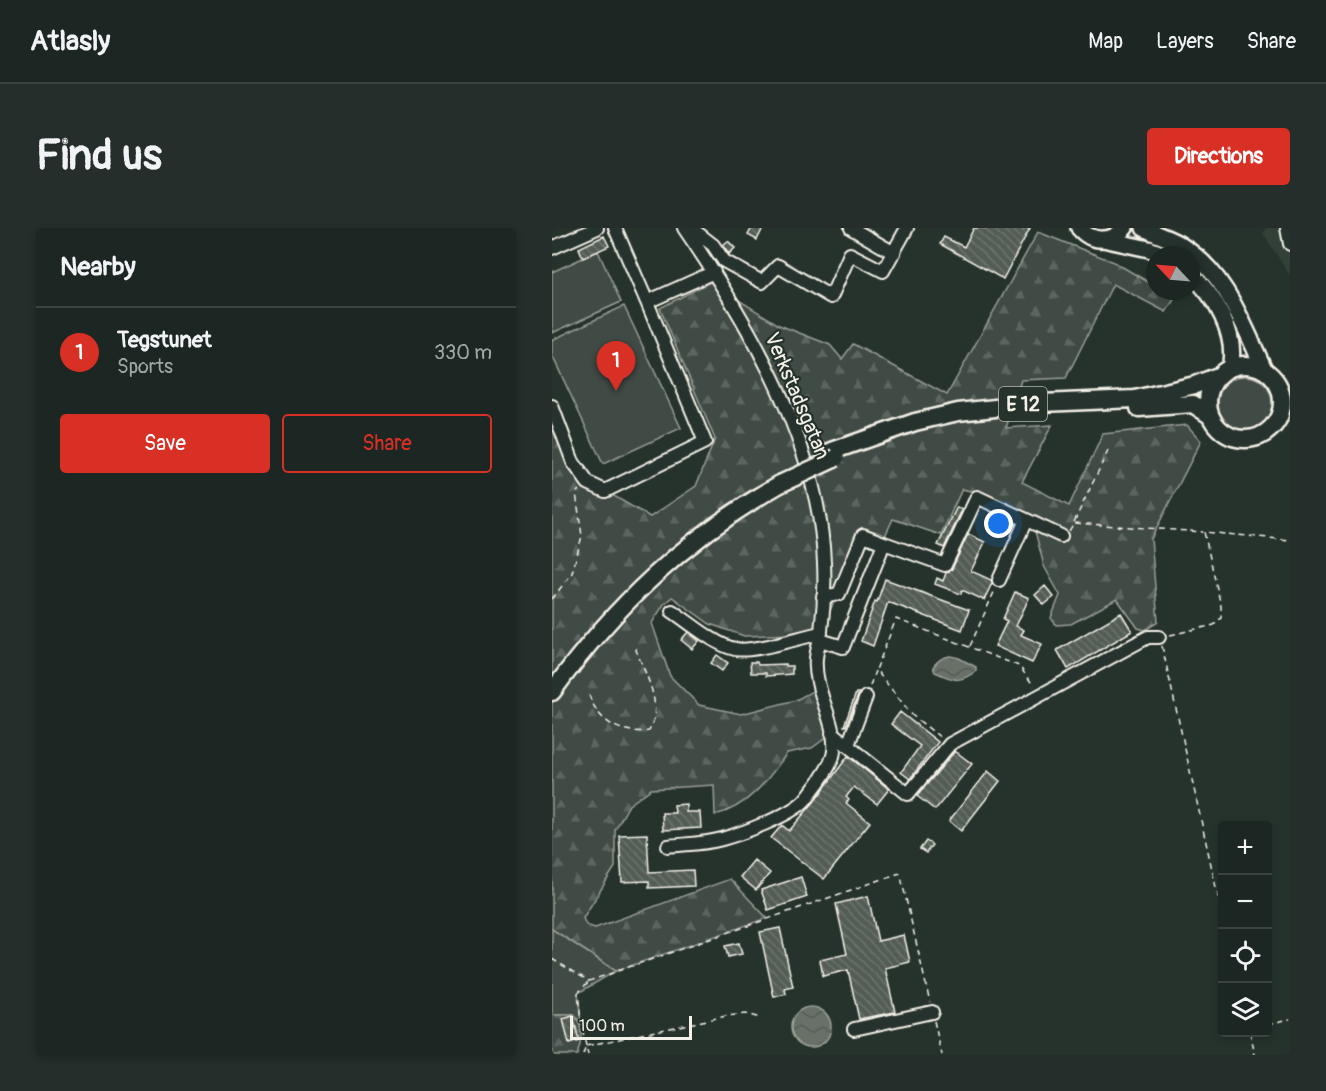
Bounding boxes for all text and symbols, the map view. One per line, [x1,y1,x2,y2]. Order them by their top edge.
text: Atlasly [30,24,110,59]
text: Map [1088,28,1123,55]
text: Layers [1156,28,1214,55]
text: Share [1247,28,1296,55]
button: Directions [1147,128,1290,185]
text: Find us [36,130,162,182]
north arrow [1146,246,1200,300]
text: Nearby [60,251,136,283]
text: Tegstunet [117,326,212,354]
street label: Verkstadsgatan [758,328,836,464]
text: 1 [76,340,83,365]
text: 330 m [434,340,492,365]
pin: 1 [596,342,636,391]
text: Sports [117,354,173,379]
road number: E 12 [999,387,1047,421]
button: Save [60,414,270,473]
button: Share [282,414,492,473]
your location [984,509,1013,538]
map controls [1218,821,1272,1037]
button: + [1218,821,1272,875]
button: − [1218,875,1272,929]
button: locate [1218,929,1272,983]
button: layers [1218,983,1272,1037]
scale bar [570,1013,692,1040]
text: 100 m [579,1016,625,1036]

